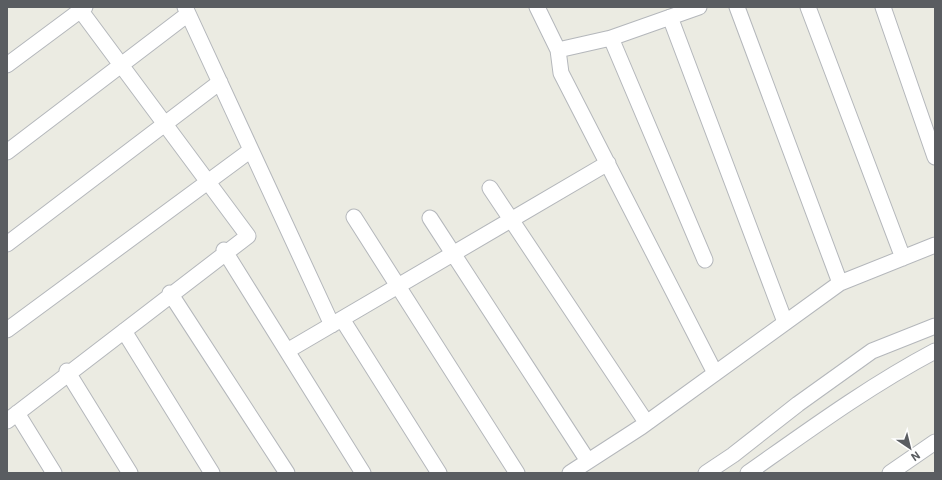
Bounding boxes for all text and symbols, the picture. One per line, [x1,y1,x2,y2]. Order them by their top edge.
north arrow [890,428,930,468]
text: N [908,448,922,463]

